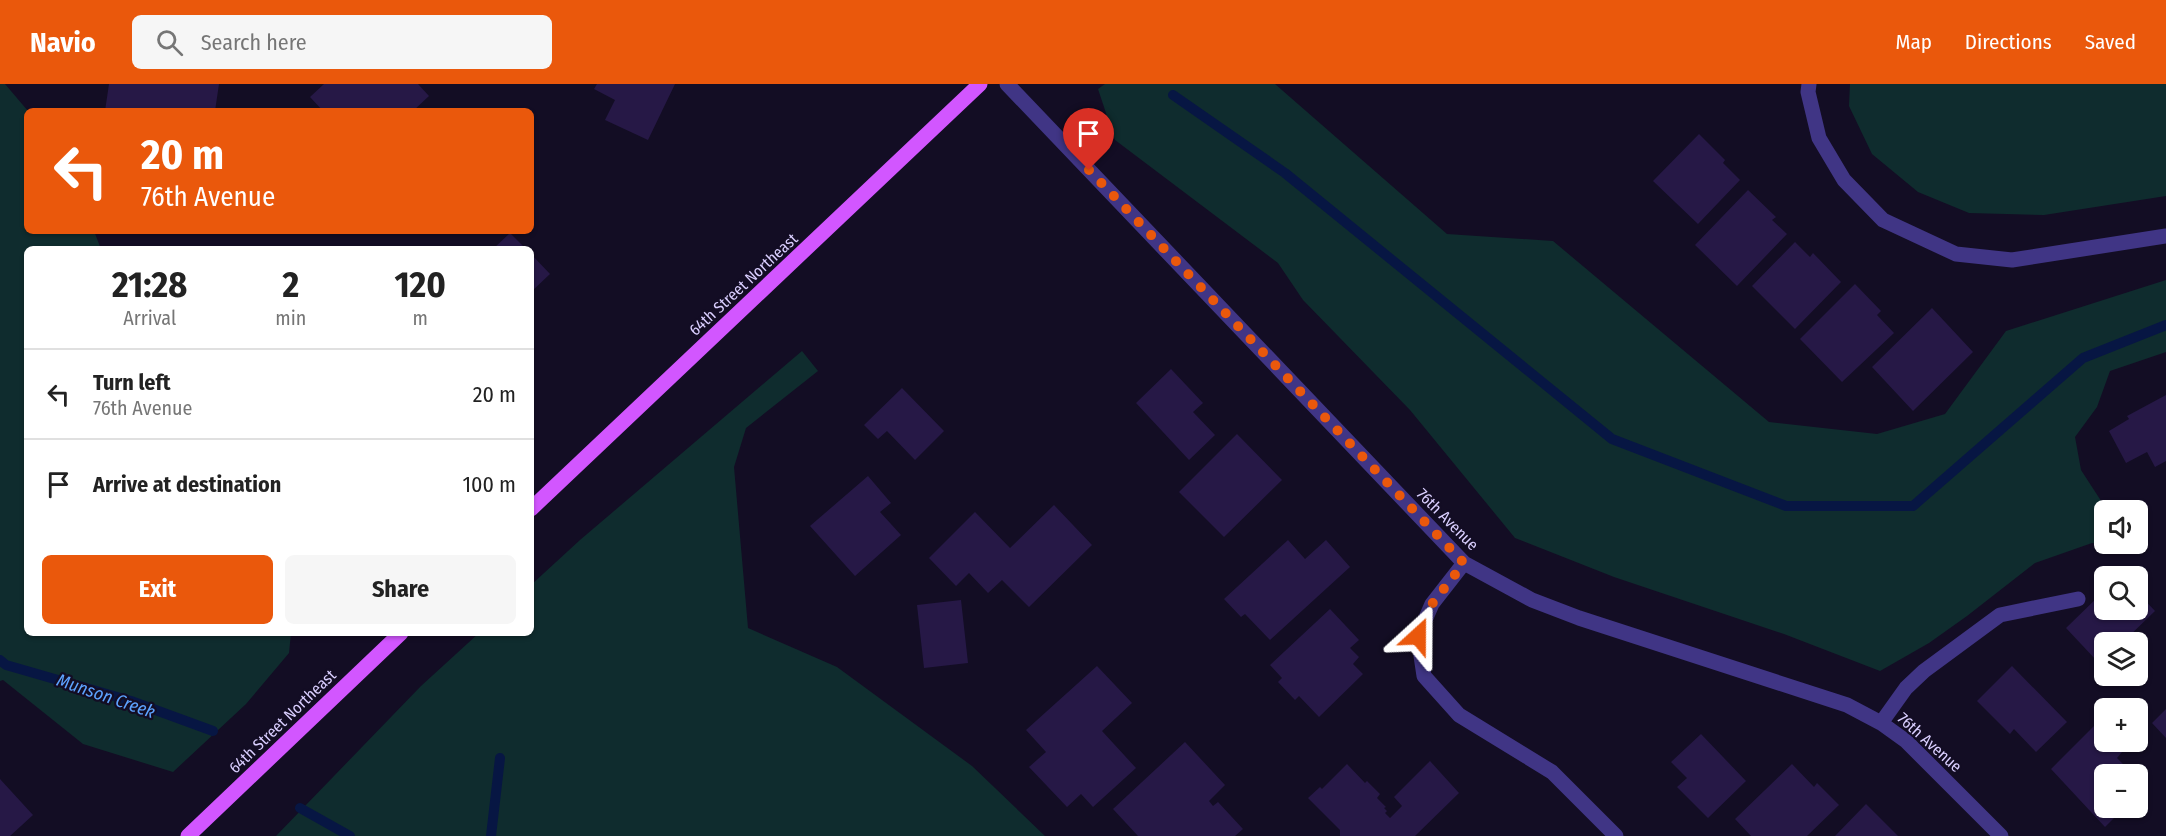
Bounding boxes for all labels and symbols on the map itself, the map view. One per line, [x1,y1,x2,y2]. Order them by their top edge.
pin [1063,108,1114,170]
street label: 64th Street Northeast [685,229,802,339]
street label: 76th Avenue [1413,485,1483,554]
position arrow [1386,604,1450,668]
street label: 64th Street Northeast [225,665,340,777]
water label: Munson Creek [54,669,158,723]
street label: 76th Avenue [1894,709,1966,776]

